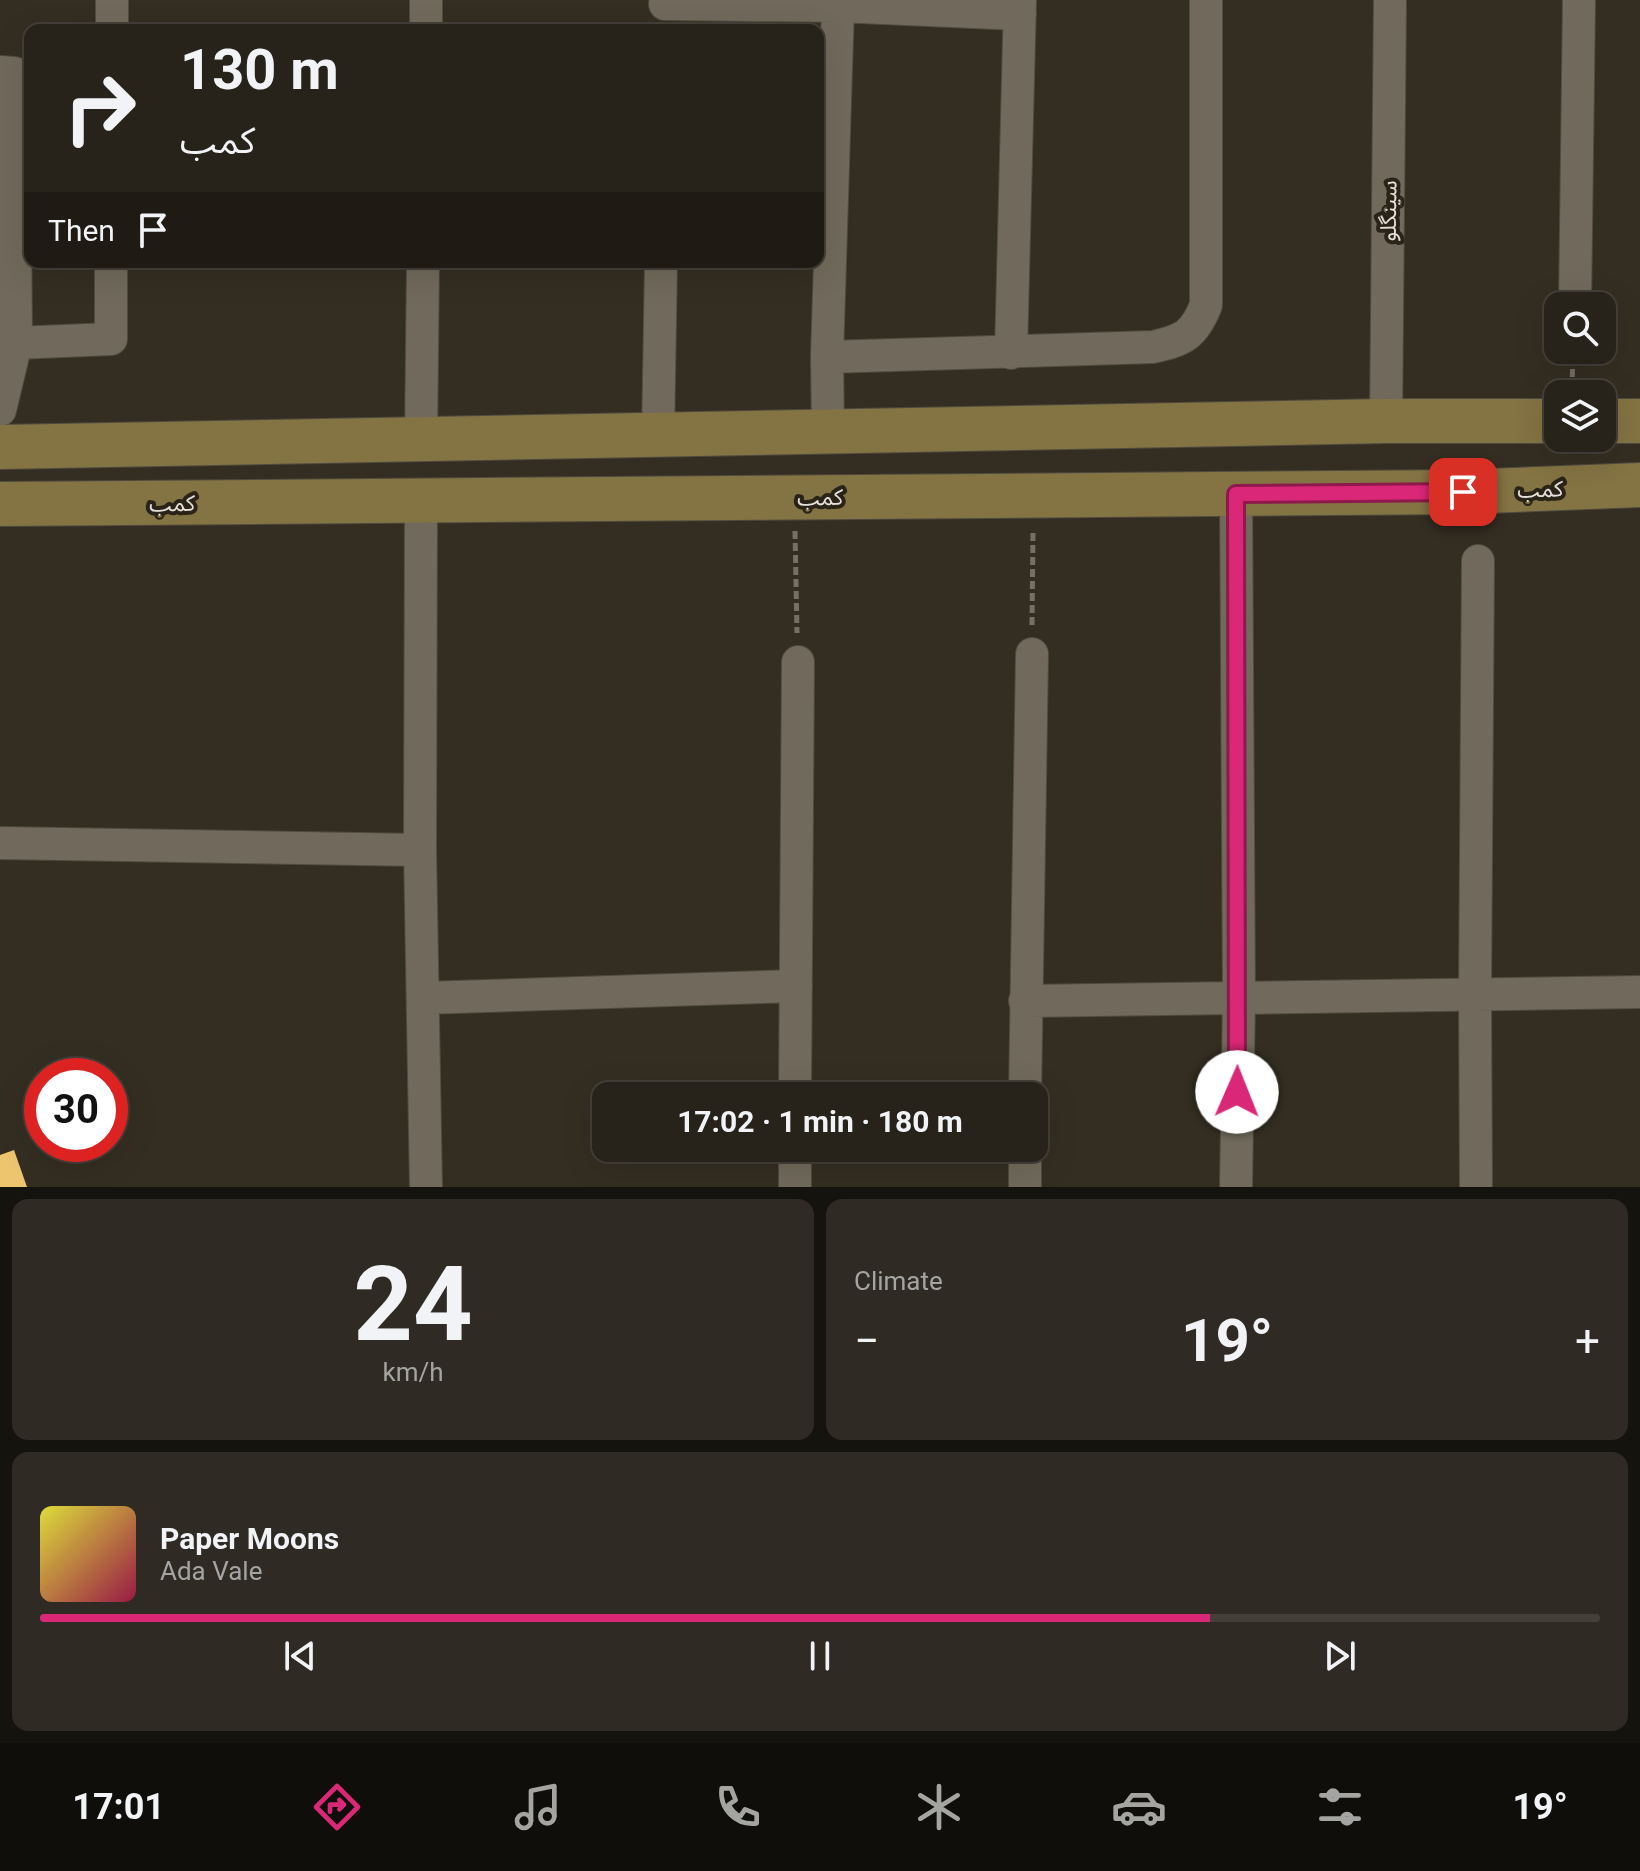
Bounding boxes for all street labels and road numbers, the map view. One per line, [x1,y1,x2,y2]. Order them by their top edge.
street label: سینگلو [1375,180,1402,242]
street label: کمب [1517,476,1564,503]
street label: کمب [797,485,844,510]
street label: کمب [149,491,196,516]

